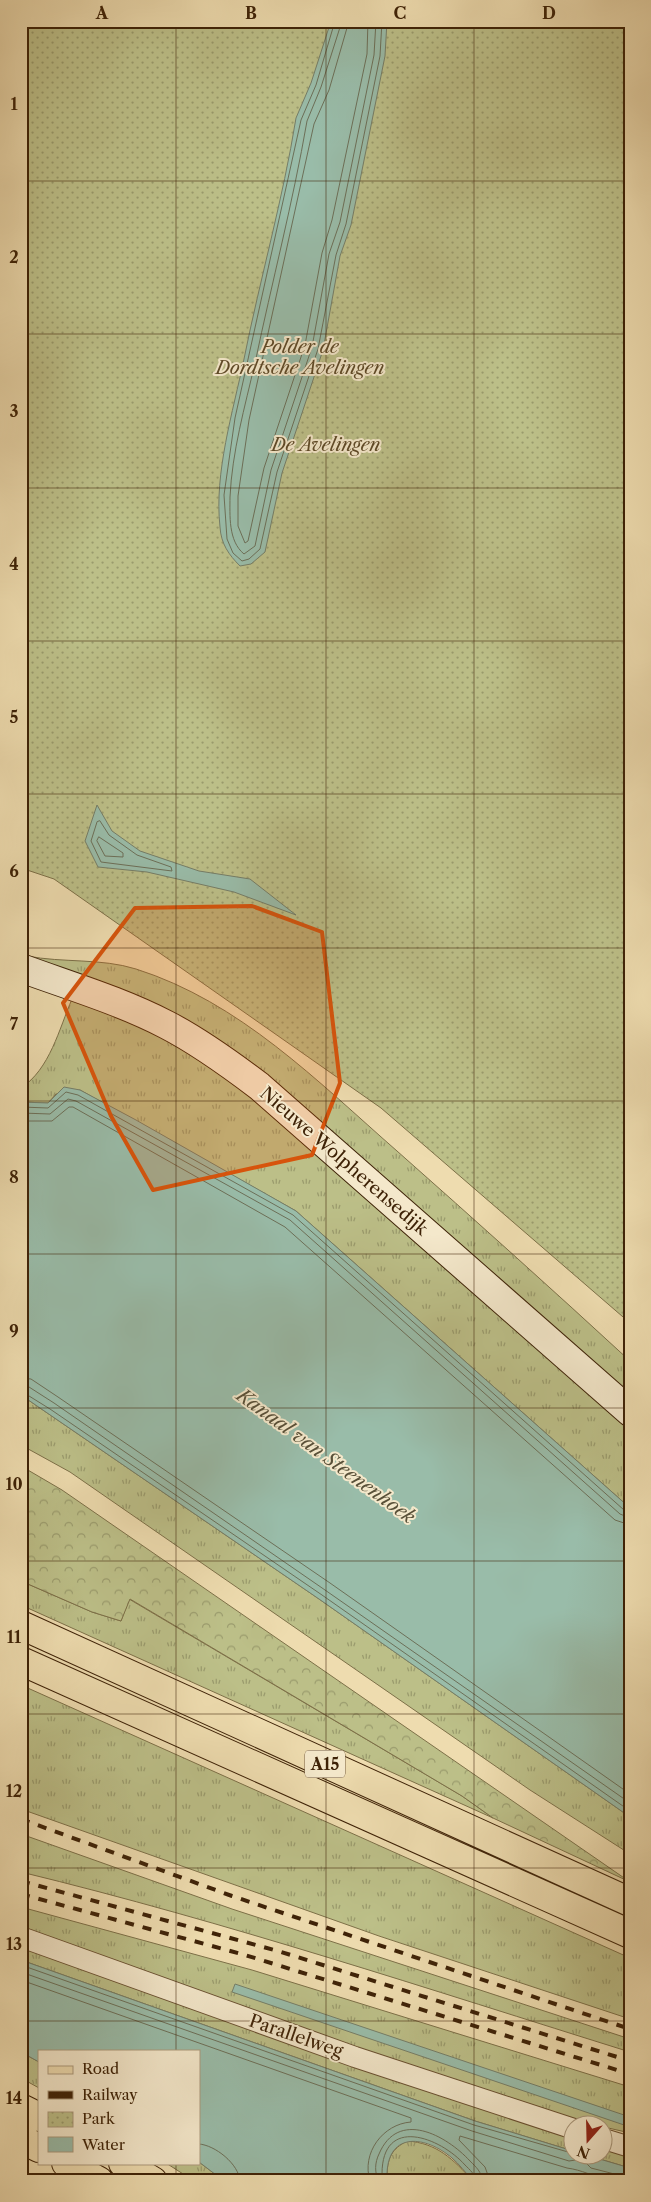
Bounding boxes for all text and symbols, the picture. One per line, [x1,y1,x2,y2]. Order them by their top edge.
text: A [95,3,109,23]
text: B [245,3,257,23]
text: C [394,3,406,23]
text: D [542,3,556,23]
text: 1 [10,94,18,114]
text: 2 [9,247,19,267]
park label: Polder de Dordtsche Avelingen [214,336,384,379]
text: 3 [9,401,19,421]
park label: De Avelingen [270,434,381,456]
text: 4 [9,554,19,574]
text: 5 [10,707,19,727]
text: 6 [9,861,19,881]
text: 7 [10,1014,19,1034]
street label: Nieuwe Wolpherensedijk [256,1082,434,1241]
text: 8 [9,1167,19,1187]
text: 9 [9,1321,19,1341]
water label: Kanaal van Steenenhoek [231,1382,420,1528]
text: 10 [5,1474,23,1494]
text: 11 [7,1627,22,1647]
road number: A15 [305,1750,345,1778]
text: 12 [6,1781,22,1801]
text: 13 [6,1934,22,1954]
street label: Parallelweg [246,2010,346,2063]
legend [38,2050,200,2164]
text: Road [82,2059,119,2078]
text: Railway [82,2085,138,2104]
text: 14 [6,2088,22,2108]
text: Park [82,2109,116,2128]
north arrow [564,2114,614,2164]
text: Water [81,2135,126,2154]
text: N [575,2142,592,2163]

